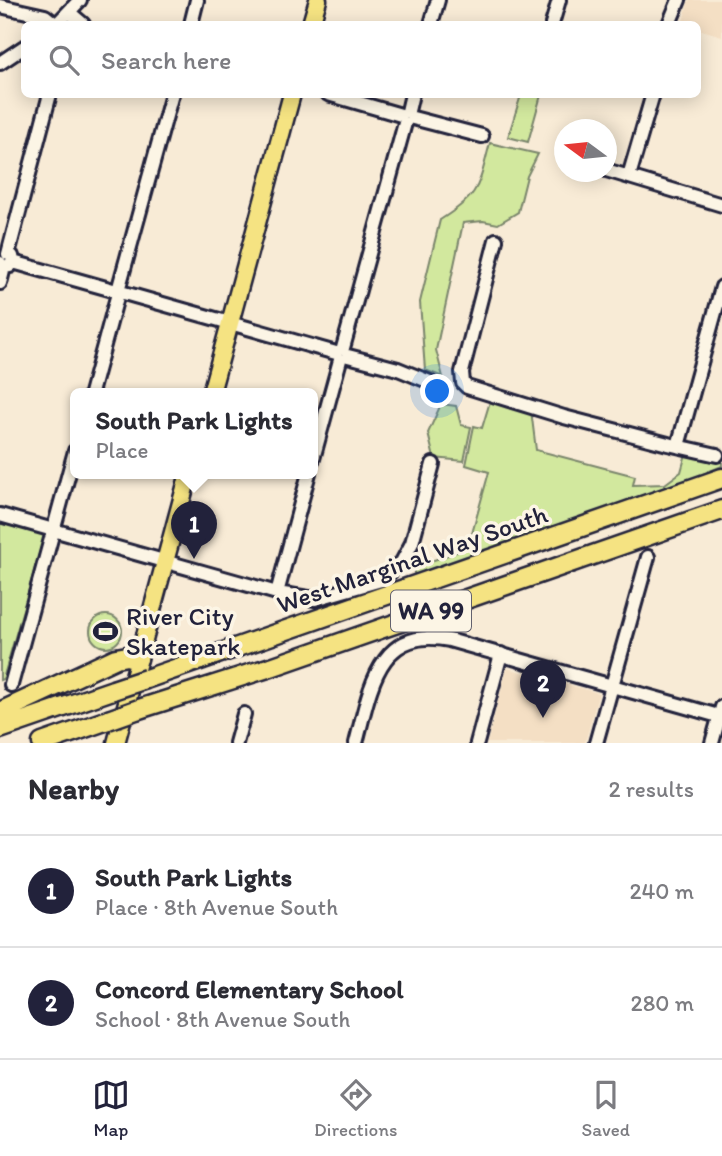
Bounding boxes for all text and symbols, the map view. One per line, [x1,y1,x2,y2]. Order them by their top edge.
search box [21,21,701,98]
icon: search [45,41,83,79]
text: Search here [101,44,231,76]
north arrow [554,119,617,182]
your location [420,374,454,408]
popup [70,388,318,479]
text: South Park Lights [95,404,293,436]
text: Place [95,436,148,464]
street label: West Marginal Way South [272,498,552,620]
pin: 1 [171,501,217,559]
road number: WA 99 [391,590,471,632]
place label: River City Skatepark [126,600,241,662]
sports icon: River City Skatepark [92,617,120,645]
pin: 2 [520,660,566,718]
text: Nearby [28,770,119,807]
text: 2 results [608,775,694,803]
text: South Park Lights [95,861,292,893]
text: 1 [46,877,56,905]
text: 240 m [629,877,694,905]
text: Place · 8th Avenue South [95,893,338,921]
text: Concord Elementary School [95,973,404,1005]
text: 2 [45,989,57,1017]
text: 280 m [631,989,694,1017]
text: School · 8th Avenue South [95,1005,350,1033]
tab: Map [92,1076,130,1141]
tab: Directions [314,1076,398,1141]
tab: Saved [582,1076,630,1141]

